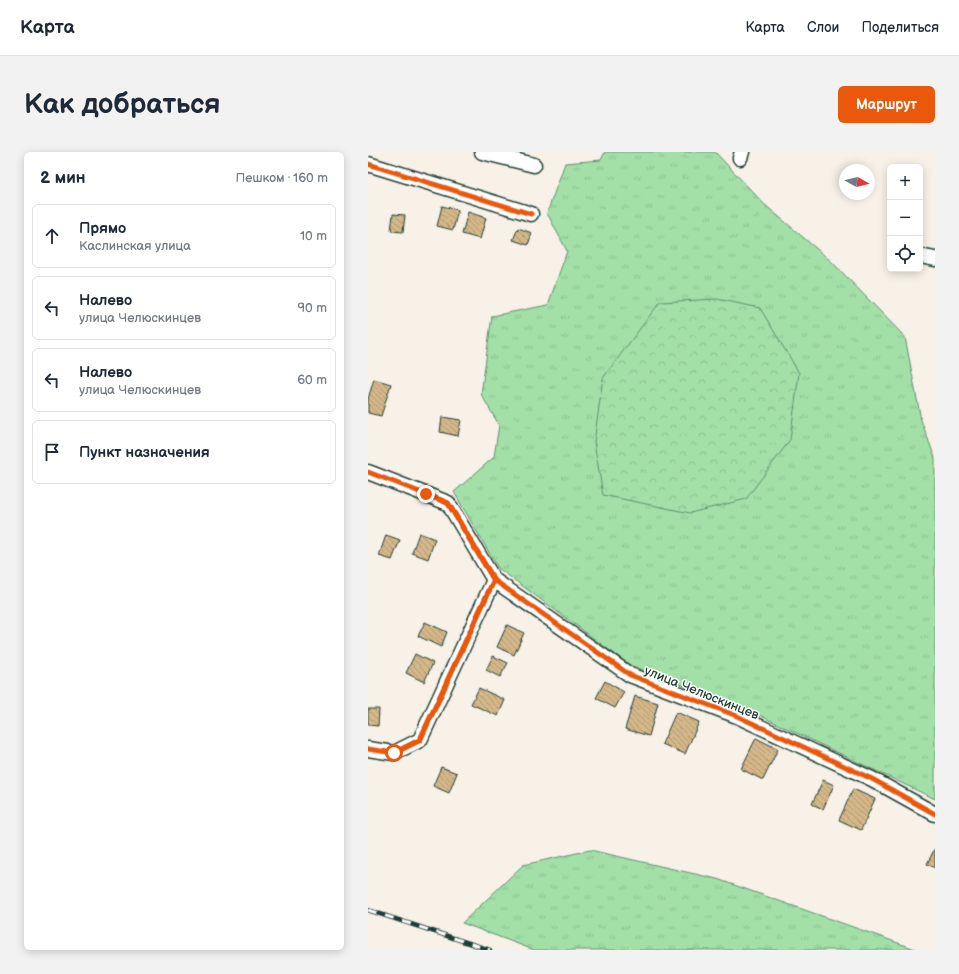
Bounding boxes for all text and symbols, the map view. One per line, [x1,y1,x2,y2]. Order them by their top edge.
text: Карта [20,16,74,39]
text: Карта [745,19,785,36]
text: Слои [807,19,839,36]
text: Поделиться [861,19,939,36]
button: Маршрут [838,86,935,123]
text: Как добраться [24,88,221,121]
north arrow [839,164,875,200]
map controls [887,164,923,272]
button: + [887,164,923,200]
text: 2 мин [40,168,86,188]
text: Пешком · 160 m [236,170,328,186]
button: − [887,200,923,236]
text: Прямо [79,219,126,238]
icon: ahead [41,225,63,247]
text: 10 m [300,228,327,244]
button: locate [887,236,923,272]
text: Каслинская улица [79,238,191,254]
text: Налево [79,291,132,310]
icon: left [41,297,63,319]
text: 90 m [298,300,327,316]
text: улица Челюскинцев [79,310,201,326]
text: Налево [79,363,132,382]
icon: left [41,369,63,391]
text: 60 m [297,372,327,388]
text: улица Челюскинцев [79,382,201,398]
icon: arrive [41,441,63,463]
text: Пункт назначения [79,443,210,462]
route end [417,485,435,503]
street label: улица Челюскинцев [642,663,761,723]
route start [385,744,403,762]

